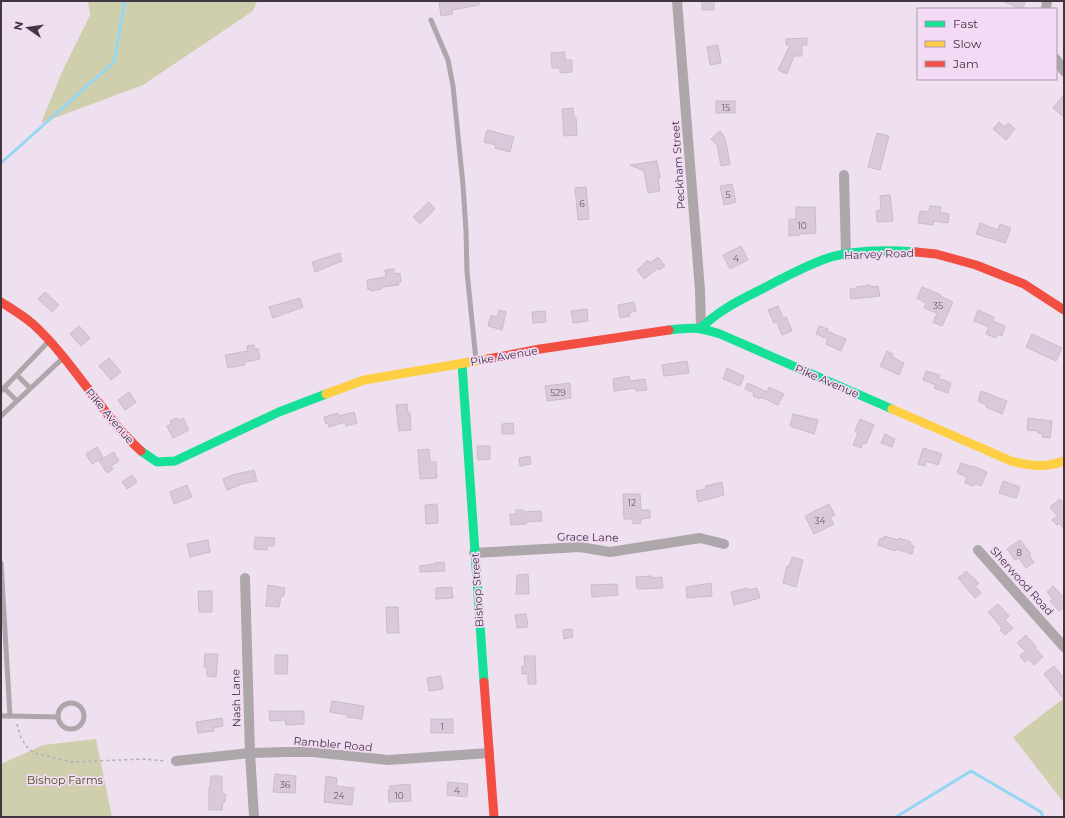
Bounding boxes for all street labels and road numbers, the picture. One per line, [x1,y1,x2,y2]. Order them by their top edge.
street label: Peckham Street [668,120,688,210]
street label: Harvey Road [844,246,914,262]
street label: Pike Avenue [469,343,539,369]
street label: Pike Avenue [793,361,861,401]
street label: Pike Avenue [83,385,138,447]
street label: Grace Lane [557,529,619,545]
street label: Sherwood Road [987,544,1057,618]
street label: Bishop Street [467,552,487,628]
street label: Nash Lane [228,668,244,727]
street label: Rambler Road [293,734,373,754]

